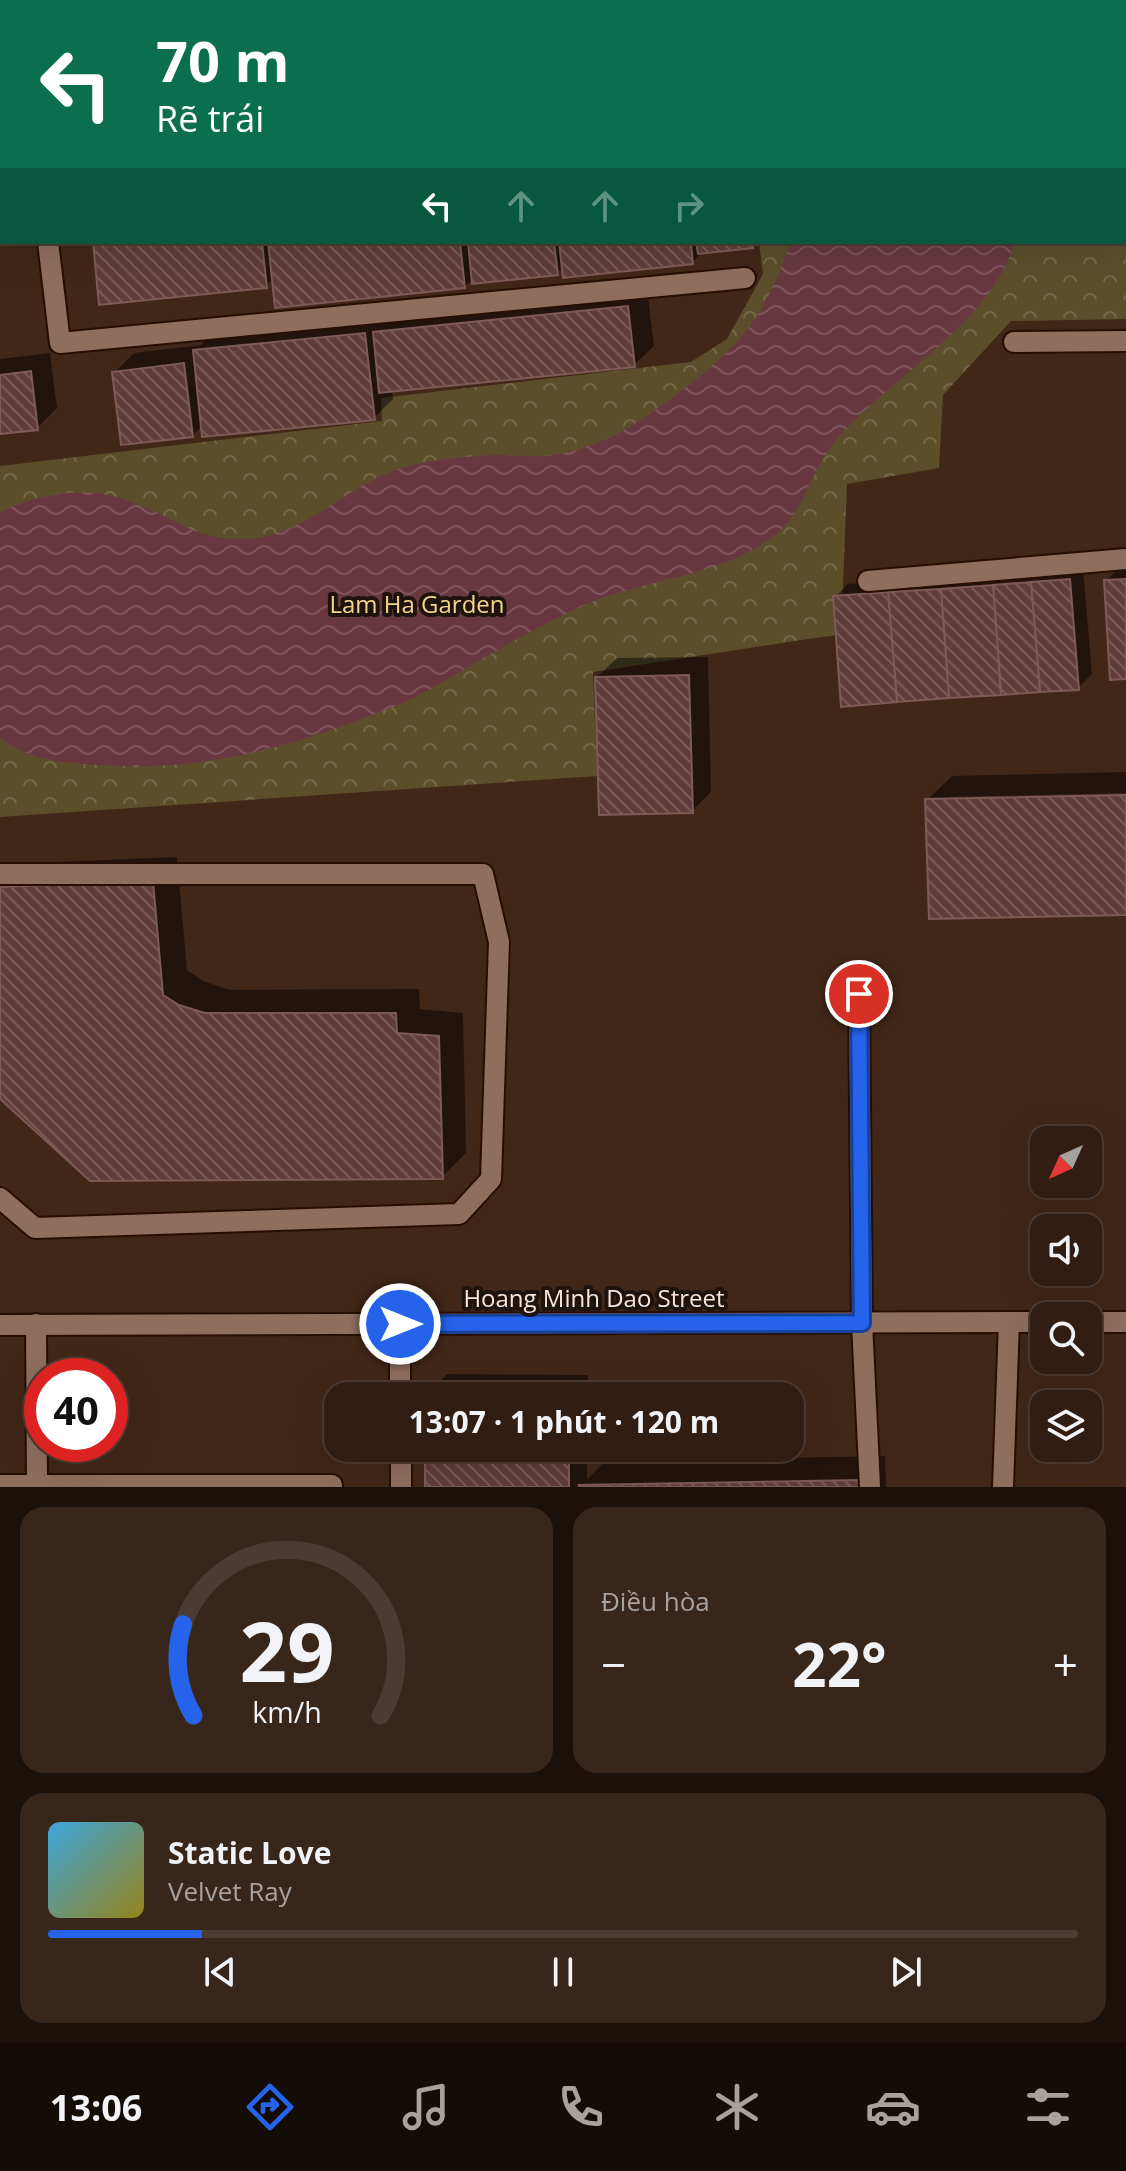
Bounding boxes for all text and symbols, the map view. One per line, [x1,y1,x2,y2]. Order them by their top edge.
text: 70 m [156,22,290,98]
icon: left [24,32,128,136]
text: Rẽ trái [156,94,264,143]
icon: left [415,184,459,228]
icon: ahead [499,184,543,228]
icon: ahead [583,184,627,228]
icon: right [667,184,711,228]
park label: Lam Ha Garden [329,587,505,620]
pin [825,960,893,1028]
icon: arrive [837,972,881,1016]
north arrow [1030,1126,1102,1198]
map controls [1030,1126,1102,1462]
button: sound [1030,1214,1102,1286]
street label: Hoang Minh Dao Street [463,1281,725,1314]
position arrow [358,1282,442,1366]
button: search [1030,1302,1102,1374]
speed limit sign: 40 [24,1358,128,1462]
button: layers [1030,1390,1102,1462]
text: 13:07 · 1 phút · 120 m [409,1401,719,1442]
text: Điều hòa [601,1583,710,1619]
text: 29 [239,1593,334,1706]
text: 22° [792,1623,887,1705]
text: − [601,1634,626,1694]
text: + [1053,1634,1078,1694]
text: km/h [252,1692,321,1731]
text: Static Love [168,1832,331,1873]
text: Velvet Ray [168,1873,292,1909]
icon: previous [198,1950,242,1994]
icon: pause [541,1950,585,1994]
icon: next [884,1950,928,1994]
icon: directions [242,2079,298,2135]
icon: music [398,2079,454,2135]
icon: phone [553,2079,609,2135]
icon: climate [709,2079,765,2135]
icon: car [865,2079,921,2135]
icon: filters [1020,2079,1076,2135]
text: 13:06 [50,2083,142,2132]

